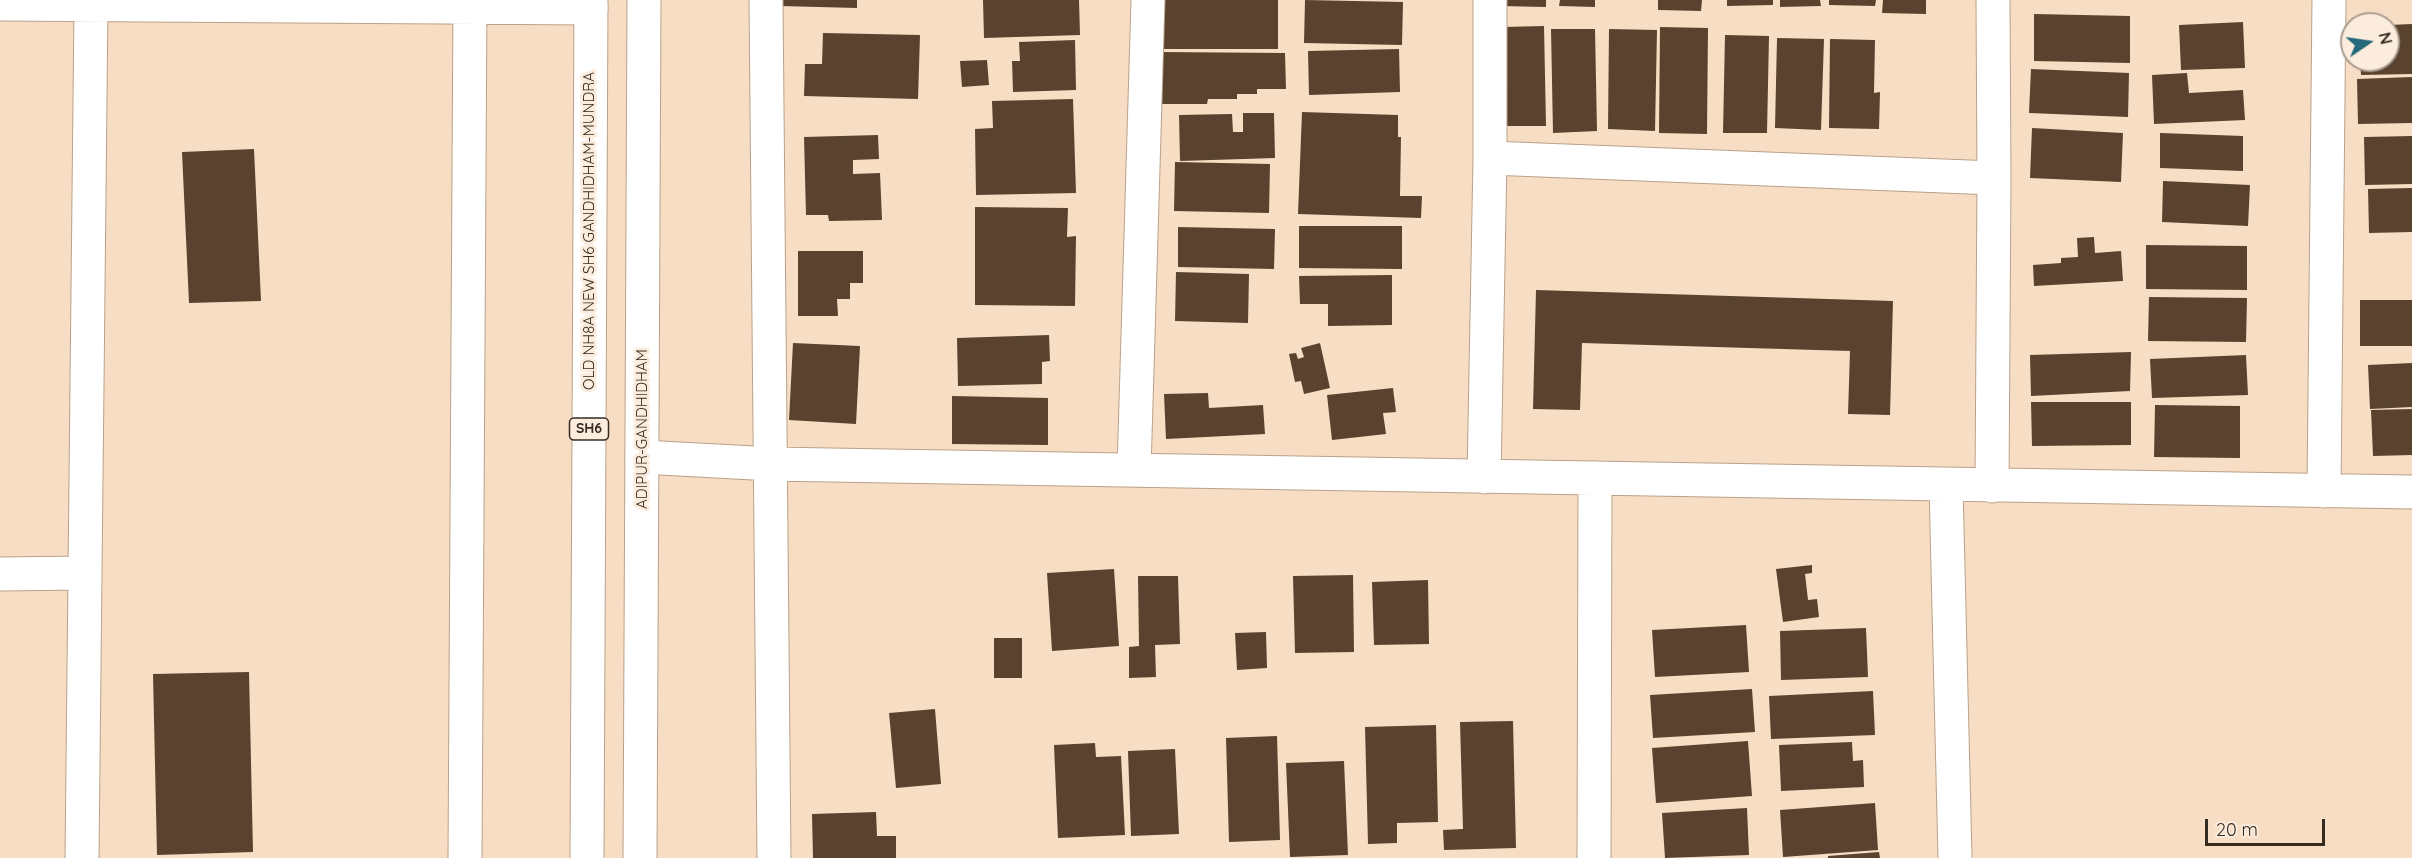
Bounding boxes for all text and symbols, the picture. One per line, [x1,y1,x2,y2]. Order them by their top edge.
north arrow [2340,12,2400,72]
text: N [2375,30,2397,46]
street label: OLD NH8A NEW SH6 GANDHIDHAM-MUNDRA [580,72,598,390]
street label: ADIPUR-GANDHIDHAM [633,349,651,509]
road number: SH6 [570,418,608,440]
scale bar [2208,807,2328,845]
text: 20 m [2216,818,2258,841]

